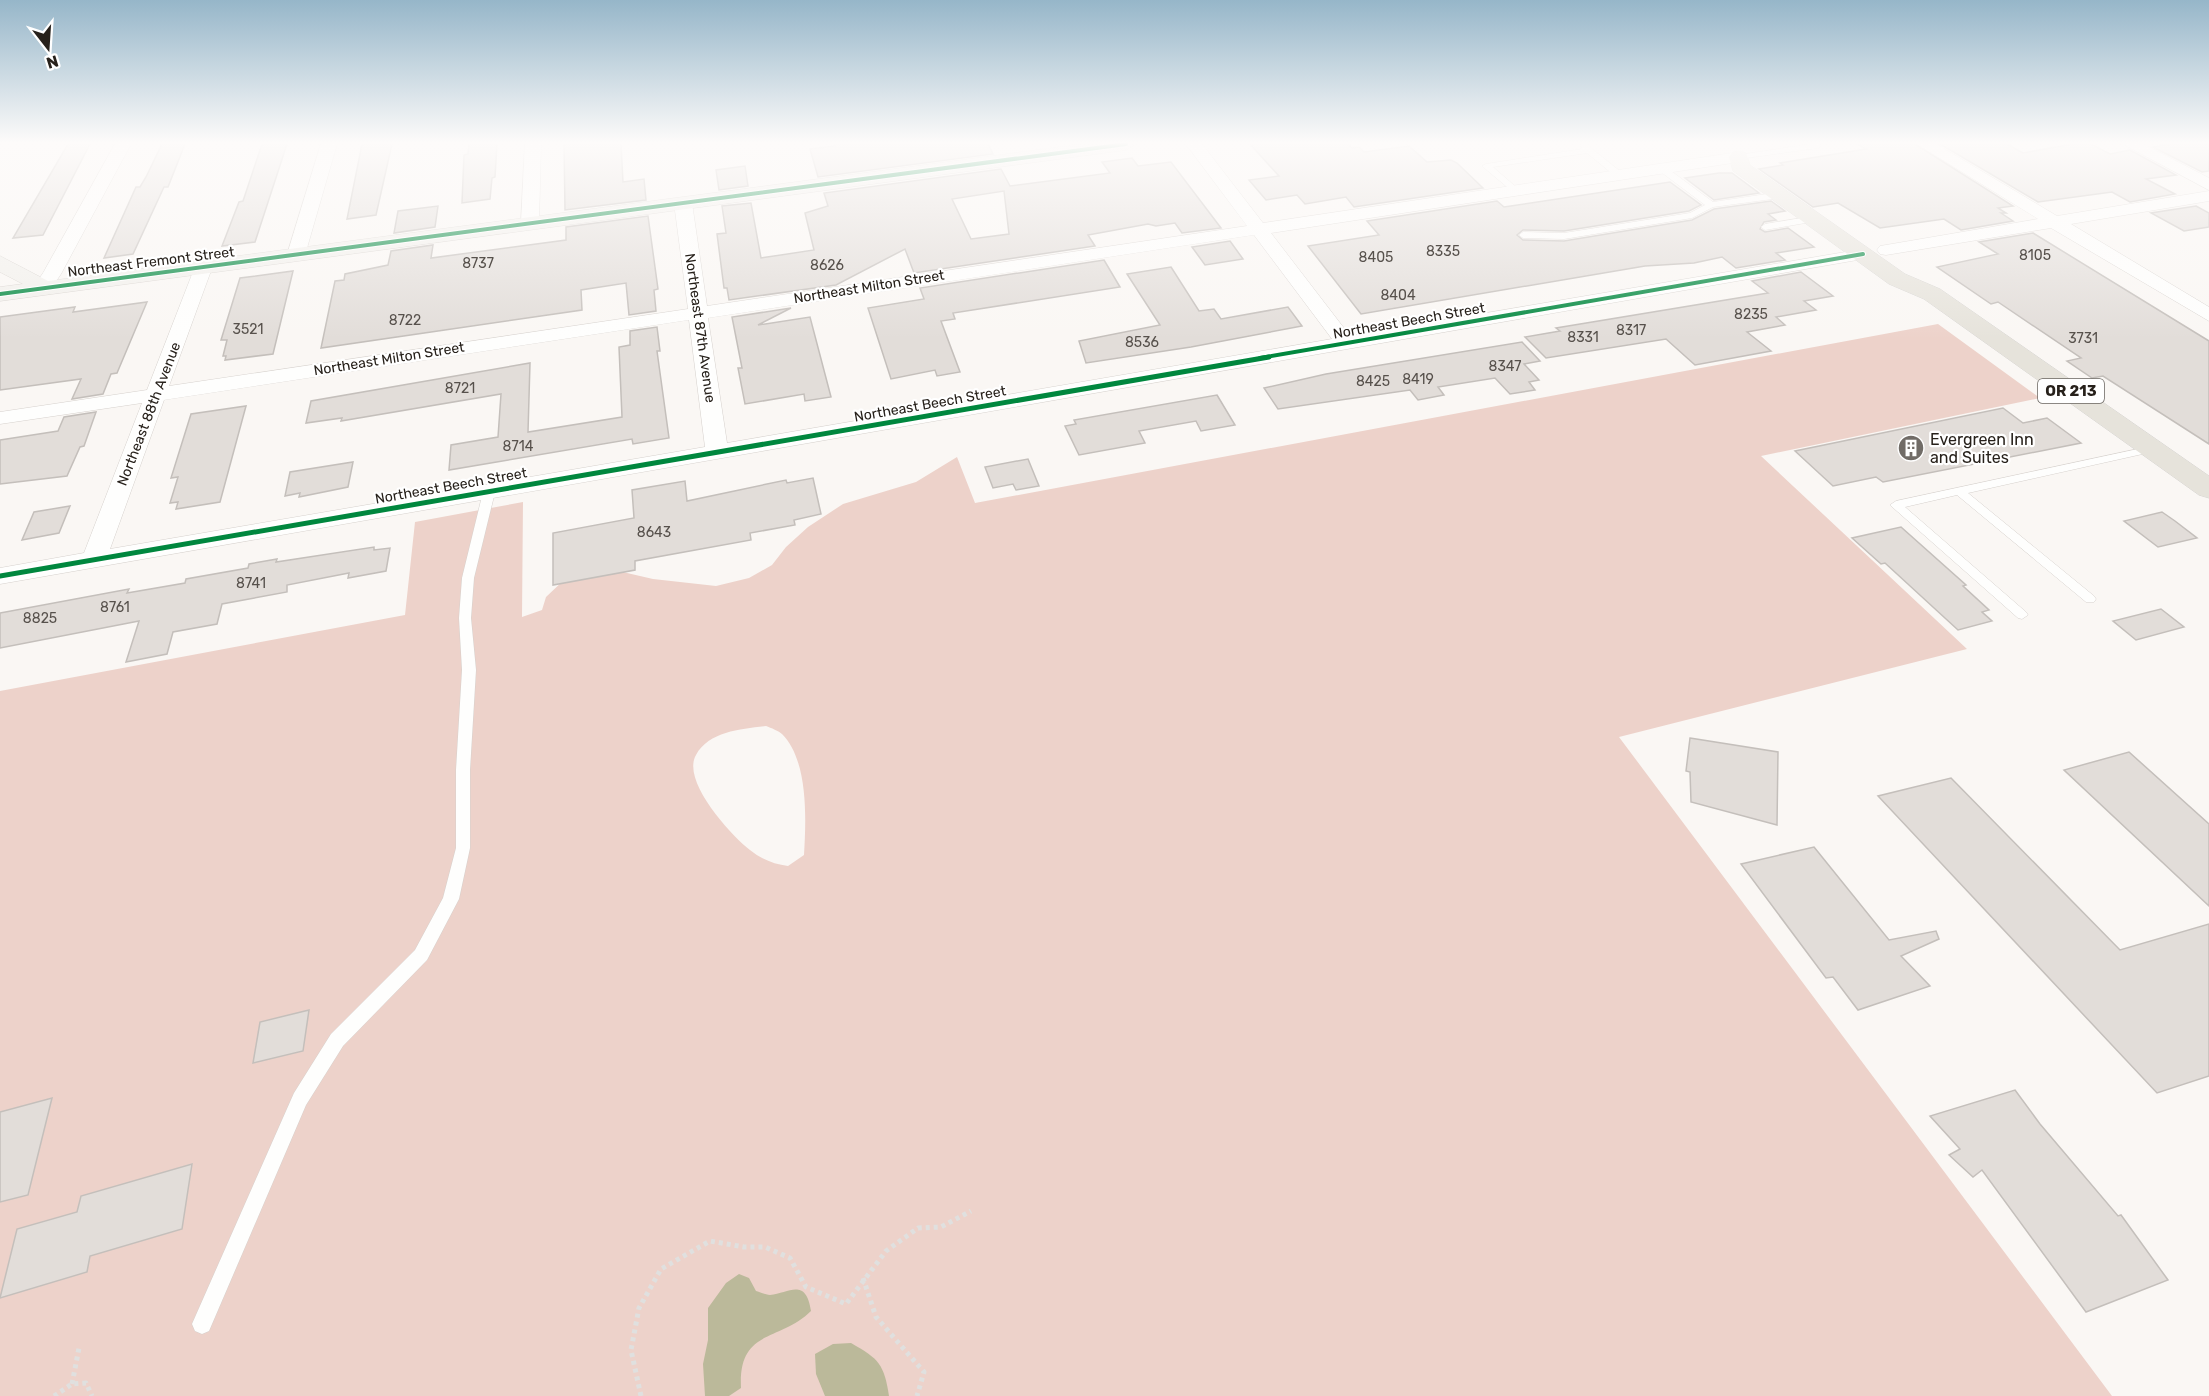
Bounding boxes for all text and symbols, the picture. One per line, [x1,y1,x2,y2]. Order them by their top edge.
north arrow [18,18,78,78]
text: N [44,51,61,73]
street label: Northeast Fremont Street [67,243,236,281]
house number: 8335 [1426,243,1460,260]
house number: 8105 [2019,247,2051,264]
house number: 8405 [1359,249,1393,266]
street label: Northeast 87th Avenue [681,252,719,404]
house number: 8737 [462,255,494,272]
house number: 8626 [810,257,844,274]
street label: Northeast Milton Street [792,267,946,307]
house number: 8404 [1380,287,1416,304]
street label: Northeast Beech Street [1332,299,1487,343]
house number: 8235 [1734,306,1768,323]
house number: 8722 [389,312,421,329]
house number: 3521 [233,321,263,338]
house number: 8317 [1616,322,1646,339]
house number: 8331 [1567,329,1599,346]
house number: 3731 [2068,330,2098,347]
house number: 8536 [1125,334,1159,351]
street label: Northeast Milton Street [312,339,466,379]
street label: Northeast 88th Avenue [114,340,184,488]
house number: 8347 [1489,358,1521,375]
house number: 8419 [1402,371,1434,388]
house number: 8425 [1356,373,1390,390]
road number: OR 213 [2038,379,2104,403]
house number: 8721 [445,380,475,397]
street label: Northeast Beech Street [853,382,1008,426]
place label: Evergreen Inn and Suites [1930,430,2034,467]
building icon: Evergreen Inn and Suites [1896,433,1926,463]
house number: 8714 [503,438,534,455]
street label: Northeast Beech Street [374,464,529,508]
house number: 8643 [637,524,671,541]
house number: 8741 [236,575,266,592]
house number: 8761 [100,599,130,616]
house number: 8825 [23,610,57,627]

